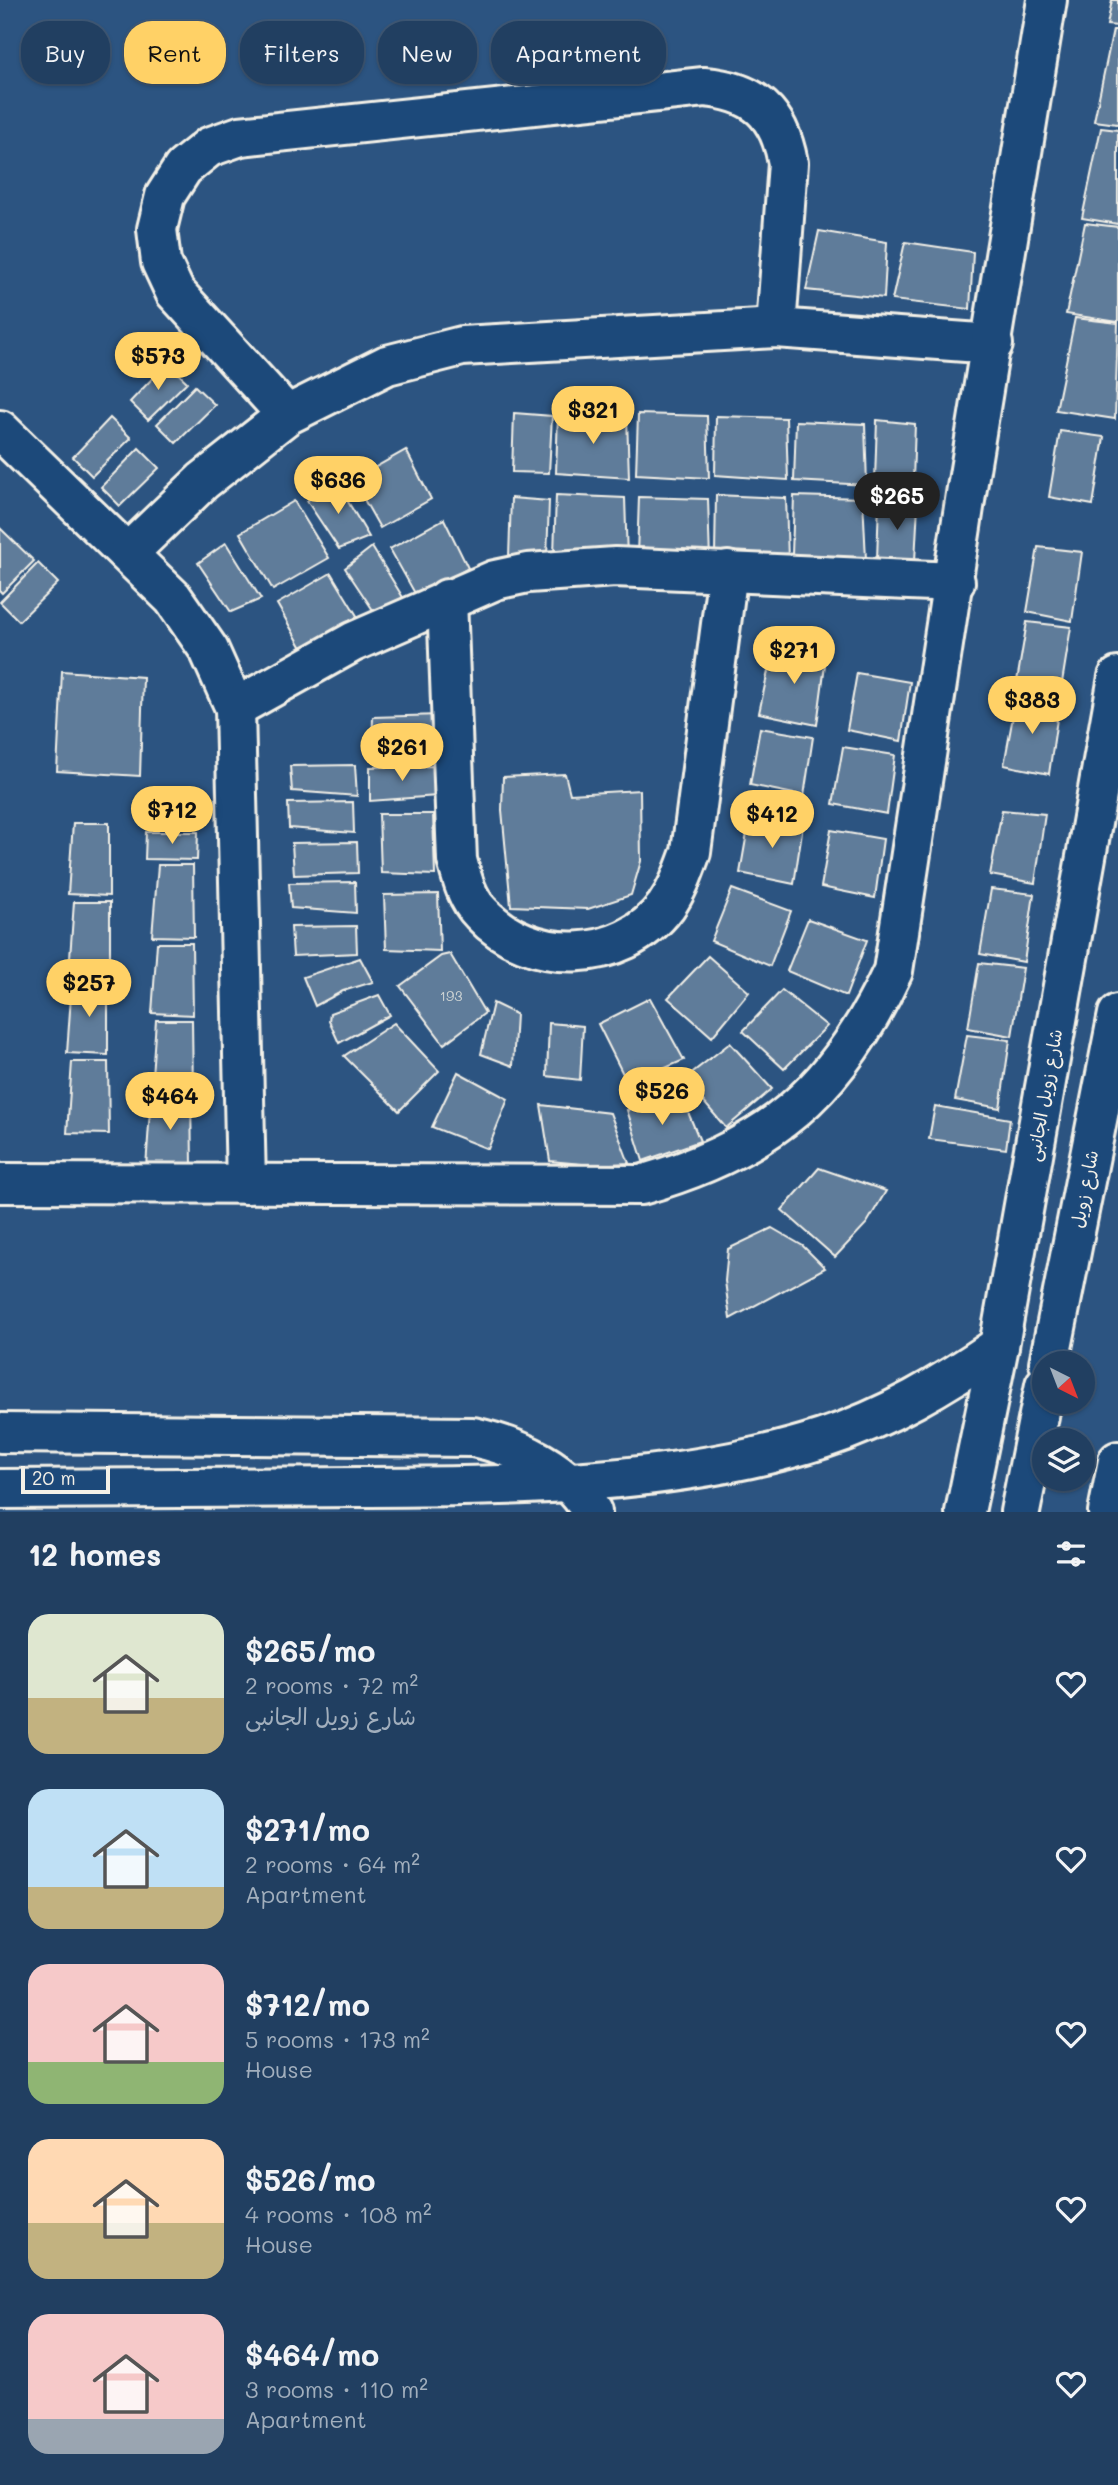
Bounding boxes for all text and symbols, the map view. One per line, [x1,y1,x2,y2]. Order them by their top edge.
chip: Buy [21,21,110,84]
chip: Rent [124,21,226,84]
chip: Filters [240,21,364,84]
chip: New [378,21,477,84]
chip: Apartment [491,21,666,84]
pin: $573 [117,332,199,392]
text: $573 [131,340,185,370]
pin: $321 [552,386,634,446]
text: $321 [567,394,619,424]
pin: $636 [297,456,379,516]
text: $636 [310,464,366,494]
pin: $265 [856,472,938,532]
text: $265 [870,480,924,510]
pin: $271 [753,626,835,686]
text: $271 [769,634,819,664]
pin: $383 [991,676,1073,736]
text: $383 [1004,684,1060,714]
pin: $261 [361,724,443,783]
text: $261 [376,731,428,761]
pin: $712 [131,786,213,846]
pin: $412 [731,790,813,850]
text: $712 [147,794,197,824]
text: $412 [746,798,798,828]
pin: $257 [48,960,130,1019]
text: $257 [62,967,116,997]
house number: 193 [440,986,462,1005]
street label: شارع زويل الجانبى [1021,1027,1068,1163]
pin: $526 [621,1068,703,1127]
pin: $464 [129,1072,211,1132]
text: $526 [635,1075,689,1105]
text: $464 [141,1080,199,1110]
street label: شارع زويل [1065,1148,1104,1230]
north arrow [1032,1351,1096,1414]
map controls [1032,1351,1095,1491]
button: layers [1032,1428,1095,1491]
scale bar [21,1463,110,1495]
text: 20 m [32,1465,76,1490]
text: 12 homes [28,1534,161,1574]
icon: filters [1052,1535,1090,1573]
text: $265/mo [245,1630,376,1670]
icon: home [84,1642,168,1726]
icon: heart [1052,1665,1090,1703]
text: 2 rooms · 72 m² [245,1670,418,1700]
text: شارع زويل الجانبى [245,1701,416,1731]
text: $271/mo [245,1809,370,1849]
icon: home [84,1817,168,1901]
icon: heart [1052,1840,1090,1878]
text: 2 rooms · 64 m² [245,1849,420,1879]
text: Apartment [245,1879,367,1909]
text: $712/mo [245,1984,370,2024]
icon: home [84,1992,168,2076]
icon: heart [1052,2015,1090,2053]
text: 5 rooms · 173 m² [245,2024,430,2054]
text: House [245,2054,313,2084]
text: $526/mo [245,2159,376,2199]
icon: home [84,2167,168,2251]
icon: heart [1052,2190,1090,2228]
text: 4 rooms · 108 m² [245,2199,432,2229]
text: House [245,2229,313,2259]
text: $464/mo [245,2334,379,2374]
icon: home [84,2342,168,2426]
icon: heart [1052,2365,1090,2403]
text: 3 rooms · 110 m² [245,2374,428,2404]
text: Apartment [245,2404,367,2434]

